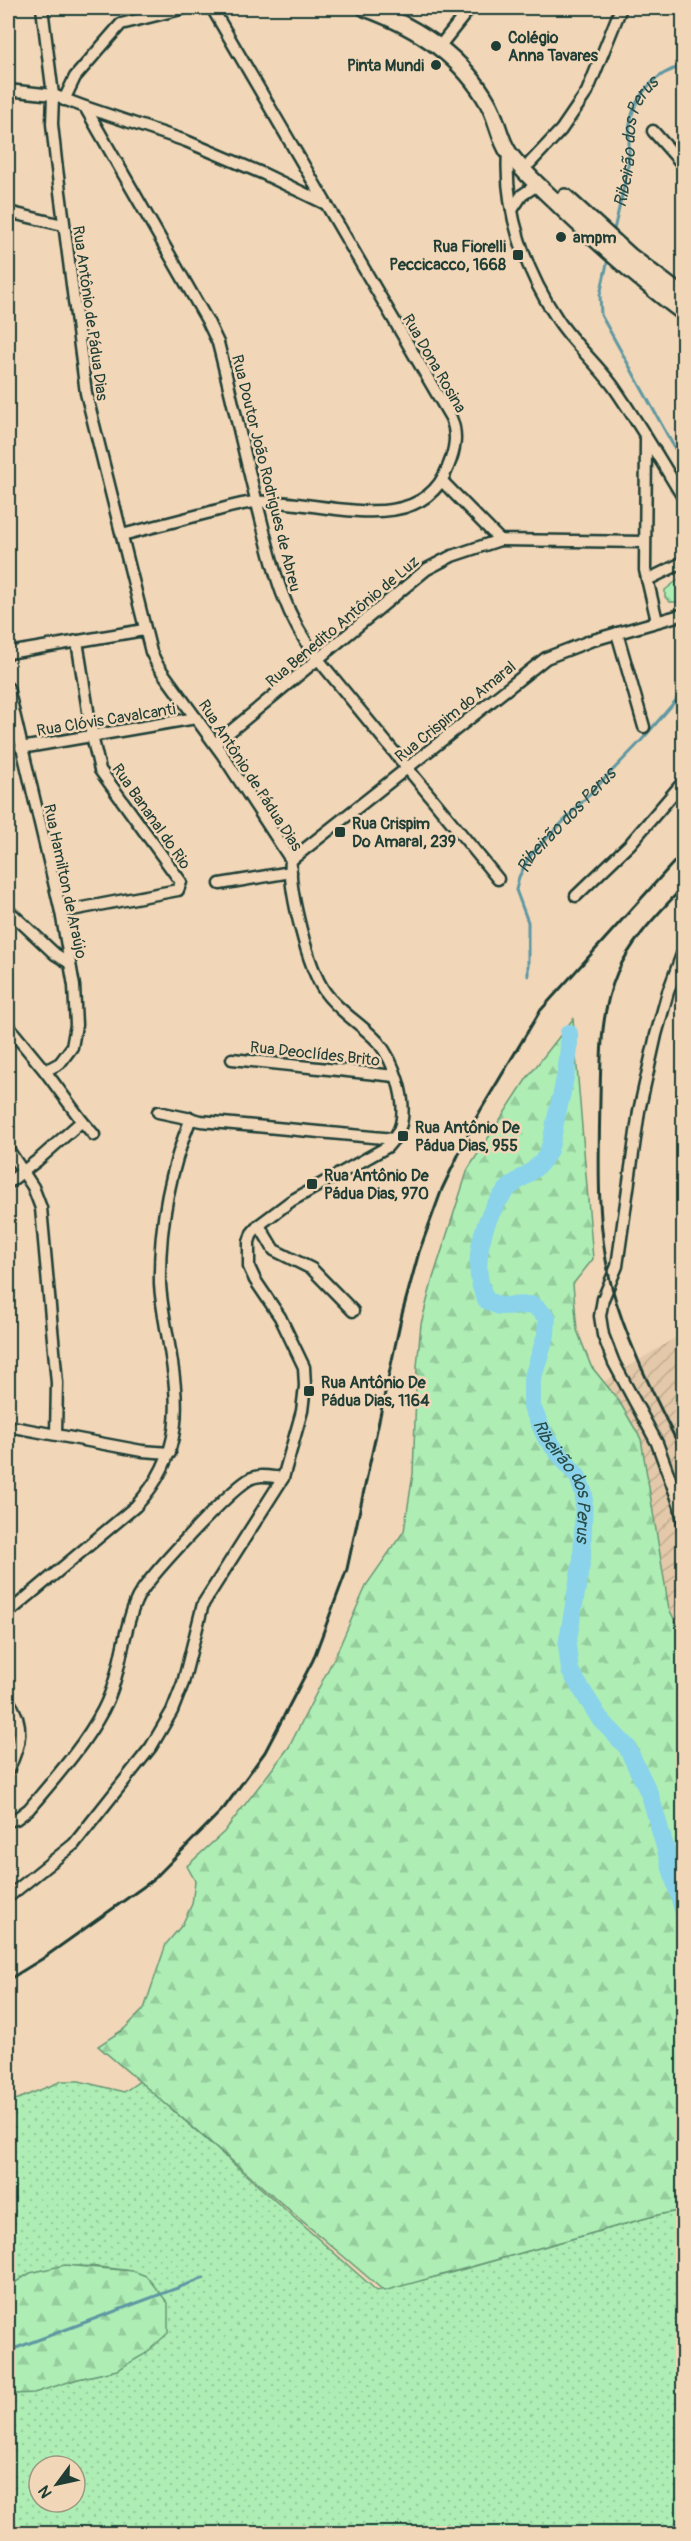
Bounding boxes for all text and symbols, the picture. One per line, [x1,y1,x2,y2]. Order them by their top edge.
place label: Colégio Anna Tavares [508,28,599,66]
marker: Colégio Anna Tavares [489,39,503,53]
place label: Pinta Mundi [347,56,424,76]
marker: Pinta Mundi [429,58,443,72]
water label: Ribeirão dos Perus [609,70,665,210]
street label: Rua Antônio de Pádua Dias [68,224,112,402]
place label: ampm [573,228,616,248]
marker: ampm [554,230,568,244]
place label: Rua Fiorelli Peccicacco, 1668 [389,237,506,275]
marker: Rua Fiorelli Peccicacco, 1668 [511,248,525,262]
street label: Rua Dona Rosina [398,310,471,417]
street label: Rua Doutor João Rodrigues de Abreu [227,353,305,594]
street label: Rua Benedito Antônio de Luz [262,552,423,692]
street label: Rua Crispim do Amaral [391,657,520,767]
street label: Rua Antônio de Pádua Dias [194,696,307,855]
street label: Rua Clóvis Cavalcanti [35,699,177,741]
street label: Rua Bananal do Rio [107,760,195,874]
water label: Ribeirão dos Perus [512,761,623,877]
street label: Rua Hamilton de Araújo [39,802,91,961]
place label: Rua Crispim Do Amaral, 239 [352,814,456,852]
marker: Rua Crispim Do Amaral, 239 [333,825,347,839]
street label: Rua Deoclídes Brito [249,1037,381,1071]
place label: Rua Antônio De Pádua Dias, 955 [415,1118,521,1156]
marker: Rua Antônio De Pádua Dias, 955 [396,1129,410,1143]
place label: Rua Antônio De Pádua Dias, 970 [324,1166,430,1204]
marker: Rua Antônio De Pádua Dias, 970 [305,1177,319,1191]
place label: Rua Antônio De Pádua Dias, 1164 [321,1373,430,1411]
marker: Rua Antônio De Pádua Dias, 1164 [302,1384,316,1398]
water label: Ribeirão dos Perus [527,1416,596,1545]
north arrow [27,2454,87,2514]
text: N [34,2481,57,2502]

